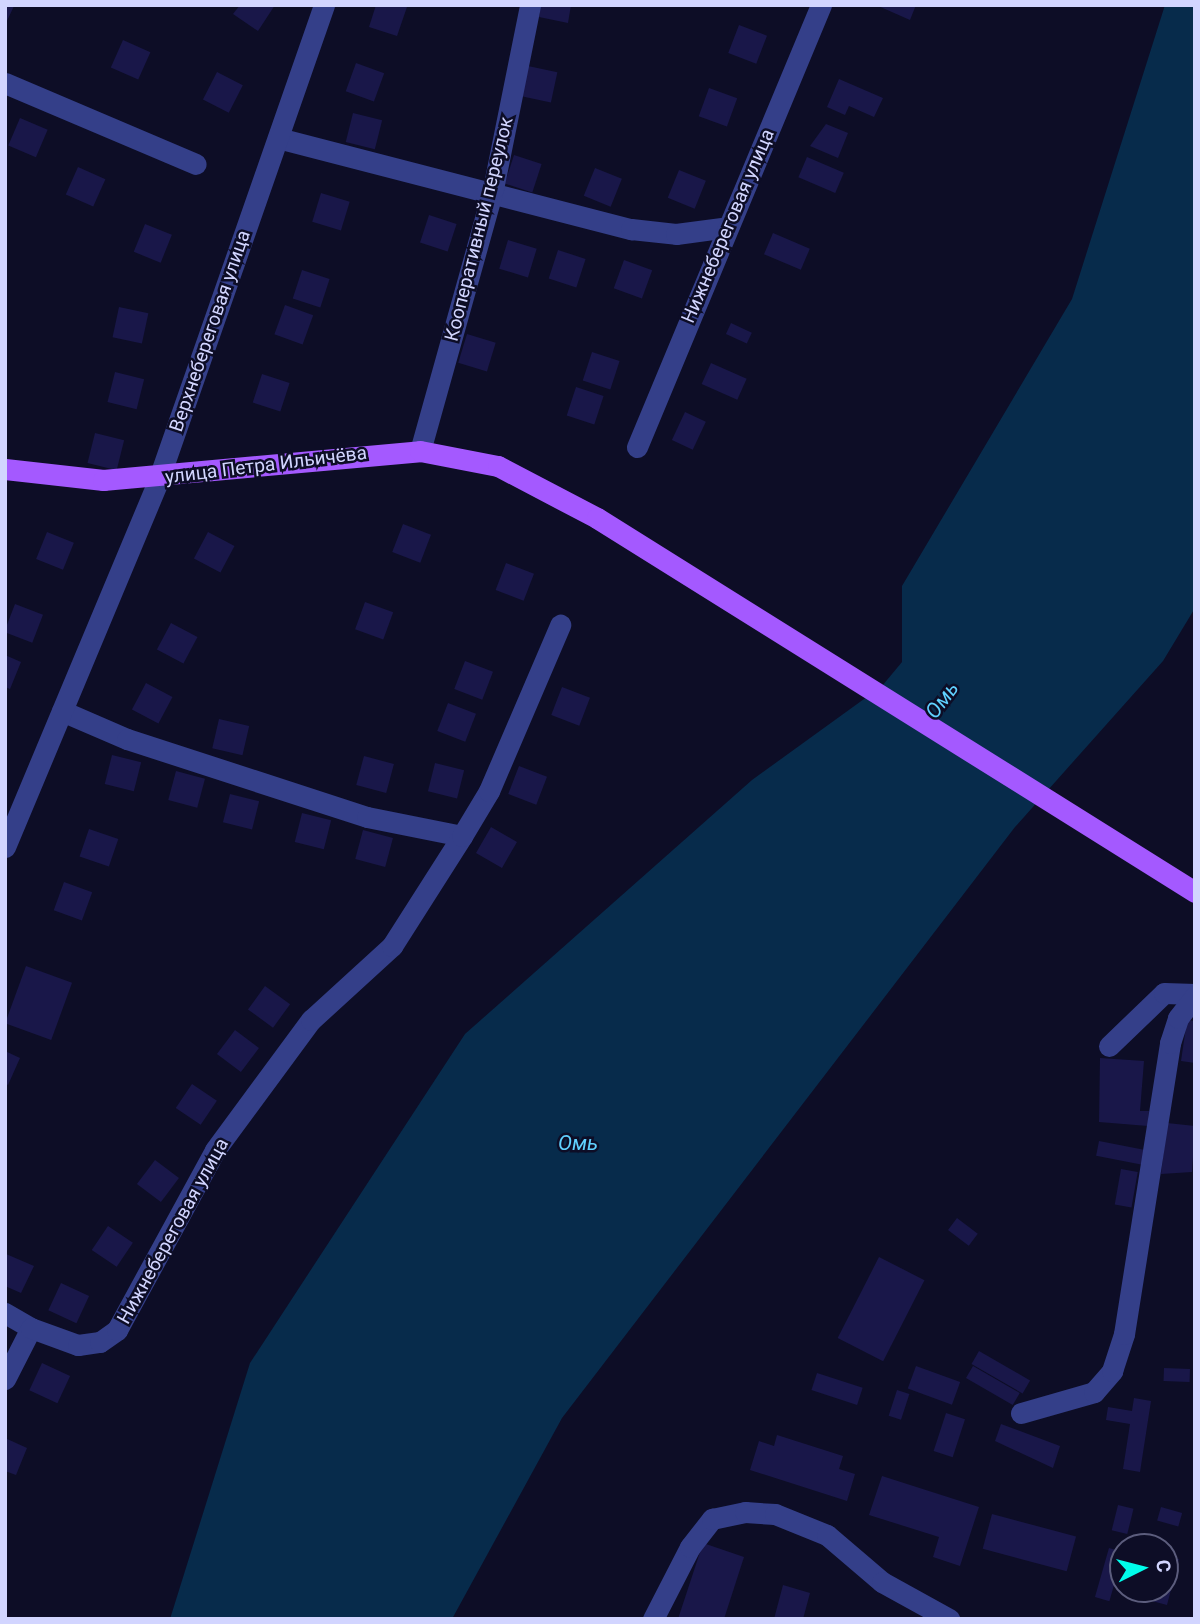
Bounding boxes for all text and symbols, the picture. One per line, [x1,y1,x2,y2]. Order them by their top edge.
street label: Кооперативный переулок [440,115,518,343]
street label: Нижнебереговая улица [677,126,779,326]
street label: Верхнебереговая улица [165,227,255,435]
street label: улица Петра Ильичёва [164,441,368,489]
water label: Омь [920,676,964,724]
water label: Омь [558,1130,598,1156]
street label: Нижнебереговая улица [112,1134,234,1328]
north arrow [1109,1533,1179,1603]
text: С [1151,1559,1175,1573]

